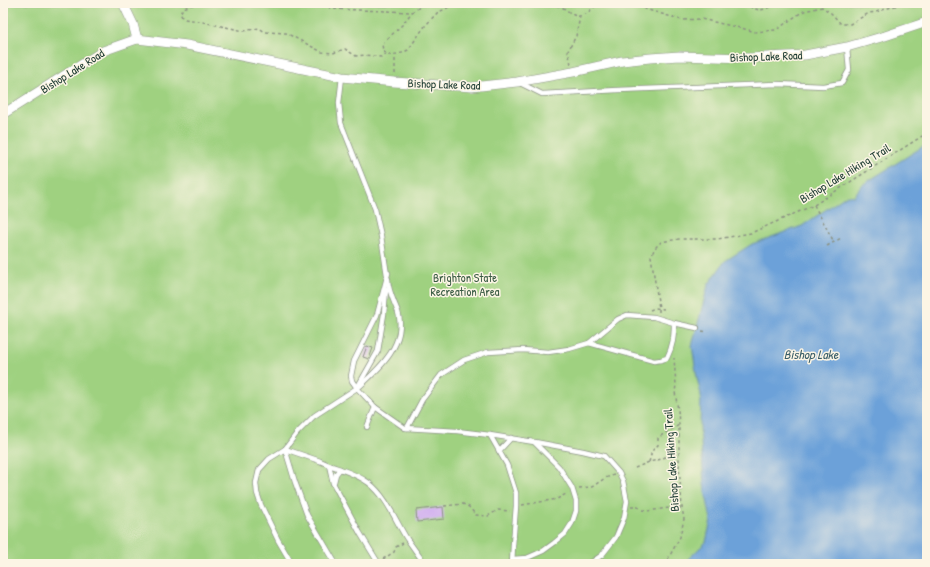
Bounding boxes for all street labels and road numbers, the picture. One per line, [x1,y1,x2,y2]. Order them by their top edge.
street label: Bishop Lake Road [37,44,108,97]
street label: Bishop Lake Road [729,46,803,66]
street label: Bishop Lake Road [407,74,481,94]
street label: Bishop Lake Hiking Trail [796,139,894,207]
street label: Bishop Lake Hiking Trail [659,407,683,512]

